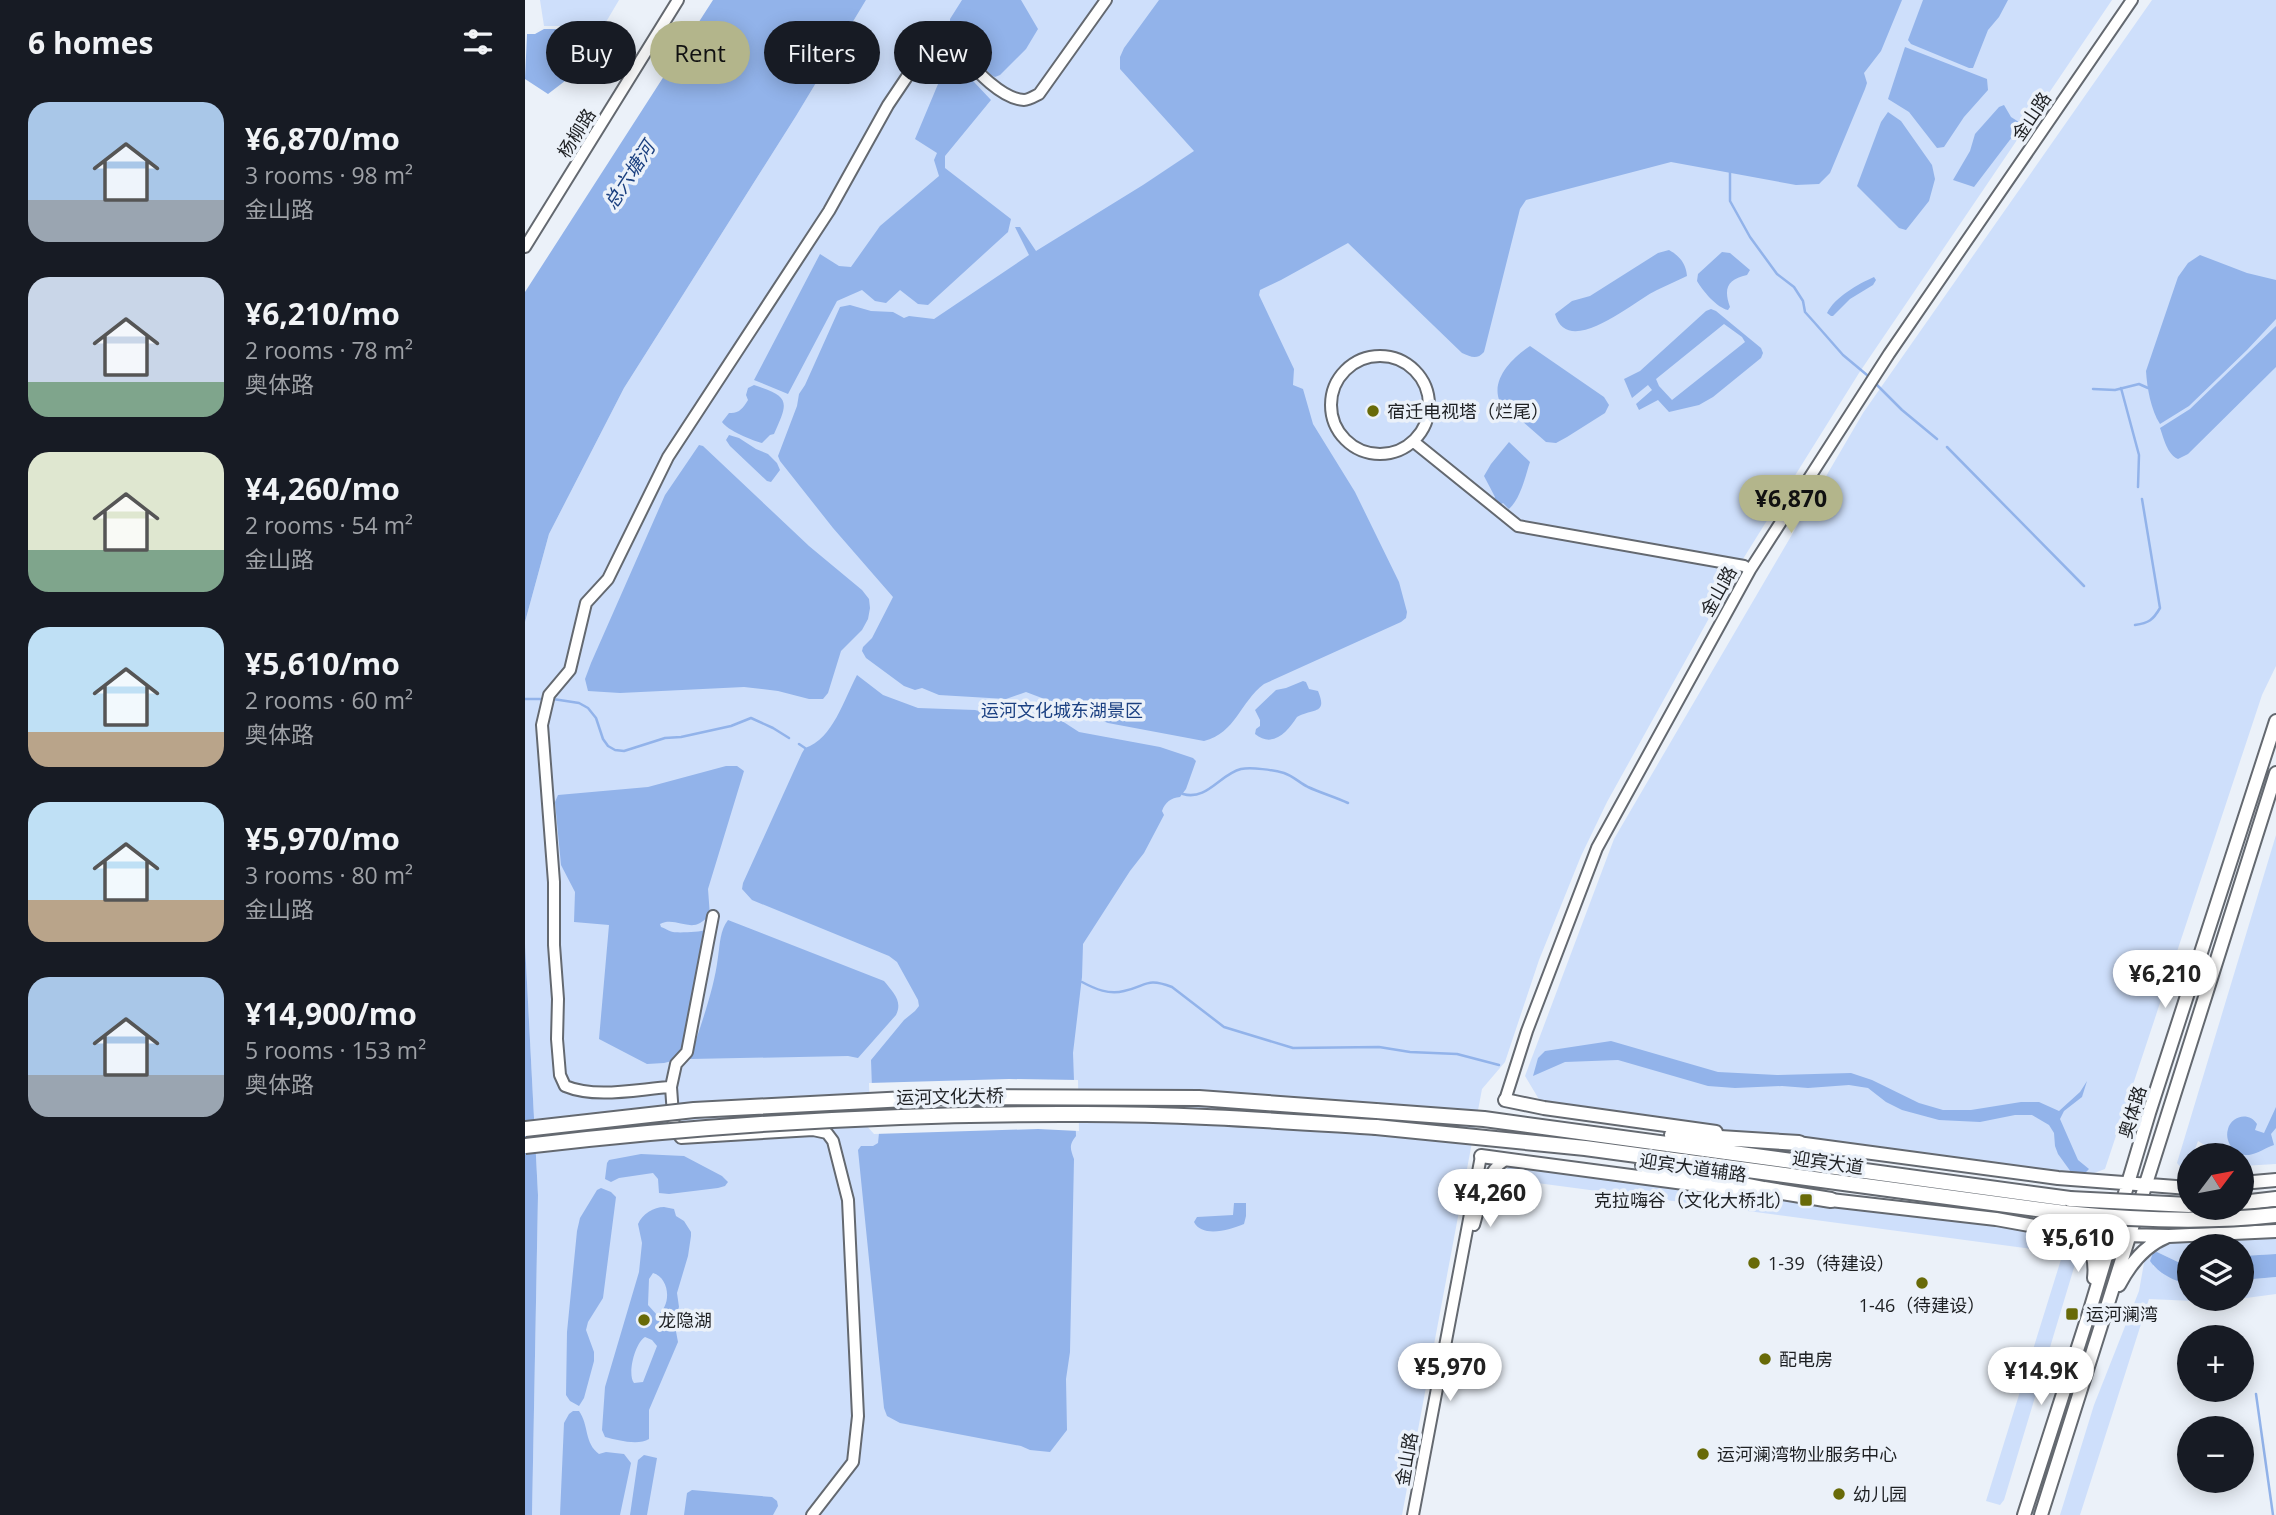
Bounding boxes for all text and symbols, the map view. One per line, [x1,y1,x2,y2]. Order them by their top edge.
chip: Buy [546,21,636,84]
chip: Rent [650,21,750,84]
chip: Filters [764,21,880,84]
chip: New [894,21,992,84]
text: 6 homes [28,22,153,63]
icon: filters [459,23,497,61]
street label: 金山路 [2006,87,2056,145]
street label: 杨柳路 [552,104,600,162]
text: ¥6,870/mo [245,118,400,159]
icon: home [84,130,168,214]
water label: 总六塘河 [597,133,663,214]
text: 3 rooms · 98 m² [245,159,413,191]
text: 金山路 [245,193,314,225]
text: ¥6,210/mo [245,293,400,334]
icon: home [84,305,168,389]
text: 2 rooms · 78 m² [245,334,413,366]
text: 奥体路 [245,368,314,400]
place label: 宿迁电视塔（烂尾） [1387,399,1549,423]
marker: 宿迁电视塔（烂尾） [1365,403,1381,419]
text: ¥4,260/mo [245,468,400,509]
pin: ¥6,870 [1734,476,1848,535]
icon: home [84,480,168,564]
text: ¥6,870 [1755,482,1827,514]
text: 2 rooms · 54 m² [245,509,413,541]
text: 金山路 [245,543,314,575]
street label: 金山路 [1694,562,1742,620]
text: ¥5,610/mo [245,643,400,684]
icon: home [84,655,168,739]
text: 2 rooms · 60 m² [245,684,413,716]
park label: 运河文化城东湖景区 [981,698,1143,722]
text: 奥体路 [245,718,314,750]
text: ¥5,970/mo [245,818,400,859]
icon: home [84,830,168,914]
text: 3 rooms · 80 m² [245,859,413,891]
text: 金山路 [245,893,314,925]
pin: ¥6,210 [2108,950,2222,1010]
text: ¥6,210 [2129,957,2201,989]
text: ¥14,900/mo [245,993,417,1034]
icon: home [84,1005,168,1089]
text: 5 rooms · 153 m² [245,1034,426,1066]
text: 奥体路 [245,1068,314,1100]
street label: 运河文化大桥 [896,1083,1004,1109]
street label: 奥体路 [2113,1083,2151,1141]
north arrow [2177,1143,2254,1220]
map controls [2177,1143,2254,1493]
street label: 迎宾大道 [1791,1145,1865,1179]
street label: 迎宾大道辅路 [1638,1148,1748,1186]
pin: ¥4,260 [1433,1170,1547,1229]
text: ¥4,260 [1454,1176,1526,1208]
place label: 克拉嗨谷（文化大桥北） [1594,1188,1792,1212]
marker: 克拉嗨谷（文化大桥北） [1798,1192,1814,1208]
pin: ¥5,610 [2021,1214,2135,1274]
text: ¥5,610 [2042,1221,2114,1253]
button: layers [2177,1234,2254,1311]
place label: 1-39（待建设） [1768,1251,1895,1275]
marker: 1-39（待建设） [1746,1255,1762,1271]
marker: 1-46（待建设） [1914,1275,1930,1291]
place label: 1-46（待建设） [1859,1293,1985,1317]
place label: 运河澜湾 [2086,1302,2158,1326]
marker: 运河澜湾 [2064,1306,2080,1322]
place label: 龙隐湖 [658,1308,712,1332]
marker: 龙隐湖 [636,1312,652,1328]
button: + [2177,1325,2254,1402]
pin: ¥5,970 [1393,1344,1507,1403]
place label: 配电房 [1779,1347,1833,1371]
pin: ¥14.9K [1984,1348,2098,1407]
text: ¥5,970 [1414,1350,1486,1382]
marker: 配电房 [1757,1351,1773,1367]
text: ¥14.9K [2004,1354,2078,1386]
button: − [2177,1416,2254,1493]
street label: 金山路 [1389,1430,1423,1488]
place label: 运河澜湾物业服务中心 [1717,1442,1897,1466]
marker: 运河澜湾物业服务中心 [1695,1446,1711,1462]
place label: 幼儿园 [1853,1482,1907,1506]
marker: 幼儿园 [1831,1486,1847,1502]

